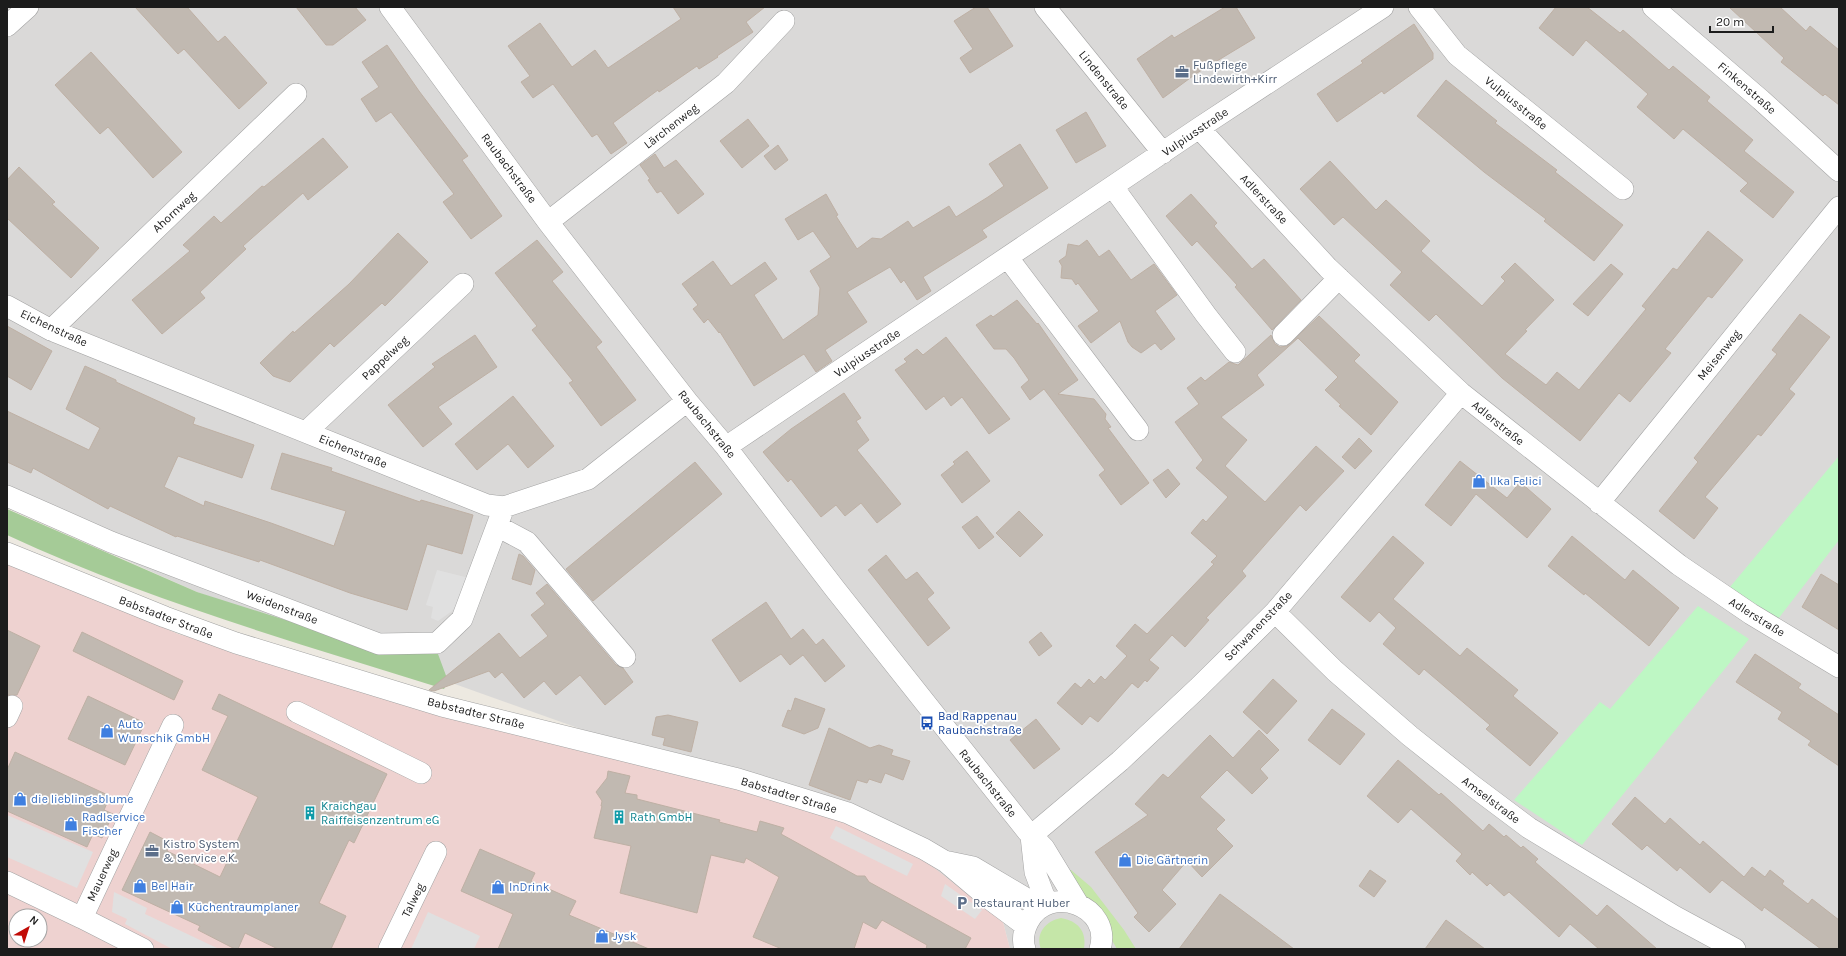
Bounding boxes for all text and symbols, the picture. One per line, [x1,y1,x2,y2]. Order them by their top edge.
scale bar [1710,8,1773,34]
text: 20 m [1716,15,1744,29]
street label: Lindenstraße [1076,48,1132,112]
place label: Fußpflege Lindewirth+Kirr [1193,58,1278,86]
street label: Finkenstraße [1715,59,1779,117]
office icon: Fußpflege Lindewirth+Kirr [1174,64,1190,80]
street label: Vulpiusstraße [1482,73,1550,133]
street label: Lärchenweg [641,100,701,152]
street label: Vulpiusstraße [1159,105,1231,159]
street label: Raubachstraße [478,130,540,206]
street label: Adlerstraße [1237,171,1291,227]
street label: Ahornweg [150,188,199,236]
street label: Eichenstraße [18,306,90,350]
street label: Vulpiusstraße [831,326,903,380]
street label: Meisenweg [1694,327,1744,383]
street label: Pappelweg [359,333,411,383]
street label: Raubachstraße [675,387,739,461]
street label: Adlerstraße [1469,398,1527,448]
street label: Eichenstraße [317,431,389,471]
shop icon: Ilka Felici [1471,473,1487,489]
place label: Ilka Felici [1490,474,1542,488]
street label: Weidenstraße [244,587,320,627]
street label: Schwanenstraße [1221,588,1295,664]
street label: Babstadter Straße [117,593,215,641]
street label: Adlerstraße [1727,594,1787,640]
street label: Babstadter Straße [426,694,526,732]
place label: Bad Rappenau Raubachstraße [938,709,1022,737]
bus stop icon: Bad Rappenau Raubachstraße [919,715,935,731]
place label: Auto Wunschik GmbH [118,717,210,745]
shop icon: Auto Wunschik GmbH [99,723,115,739]
street label: Raubachstraße [956,746,1020,820]
street label: Babstadter Straße [739,774,839,816]
street label: Amselstraße [1459,774,1523,826]
shop icon: die lieblingsblume [12,791,28,807]
place label: die lieblingsblume [31,792,133,806]
place label: Kraichgau Raiffeisenzentrum eG [321,799,439,827]
building icon: Kraichgau Raiffeisenzentrum eG [302,805,318,821]
building icon: Rath GmbH [611,809,627,825]
place label: Radlservice Fischer [82,810,145,838]
place label: Rath GmbH [630,810,693,824]
shop icon: Radlservice Fischer [63,816,79,832]
place label: Kistro System & Service e.K. [163,837,239,865]
office icon: Kistro System & Service e.K. [144,843,160,859]
street label: Mauerweg [84,846,120,903]
shop icon: Die Gärtnerin [1117,852,1133,868]
place label: Die Gärtnerin [1136,853,1208,867]
shop icon: Bel Hair [132,878,148,894]
place label: Bel Hair [151,879,194,893]
shop icon: InDrink [490,879,506,895]
street label: Talweg [399,880,427,919]
place label: InDrink [509,880,550,894]
parking icon: Restaurant Huber [954,895,970,911]
place label: Restaurant Huber [973,896,1070,910]
shop icon: Küchentraumplaner [169,899,185,915]
place label: Küchentraumplaner [188,900,299,914]
north arrow [8,908,48,948]
text: N [27,913,41,928]
shop icon: Jysk [594,928,610,944]
place label: Jysk [613,929,637,943]

